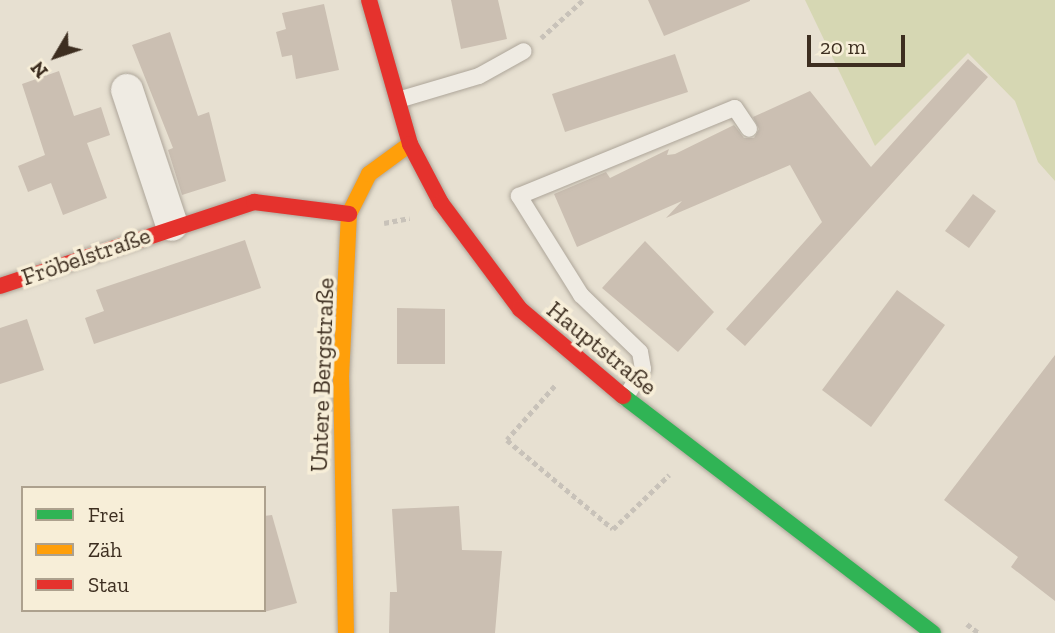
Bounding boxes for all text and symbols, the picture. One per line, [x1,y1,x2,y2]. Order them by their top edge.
north arrow [21,21,91,91]
scale bar [810,21,908,65]
text: 20 m [820,34,866,59]
text: N [26,57,53,82]
street label: Fröbelstraße [18,221,154,291]
street label: Untere Bergstraße [304,277,340,473]
street label: Hauptstraße [541,295,663,401]
legend [21,486,266,612]
text: Frei [88,502,124,527]
text: Zäh [88,537,122,562]
text: Stau [88,572,129,597]

